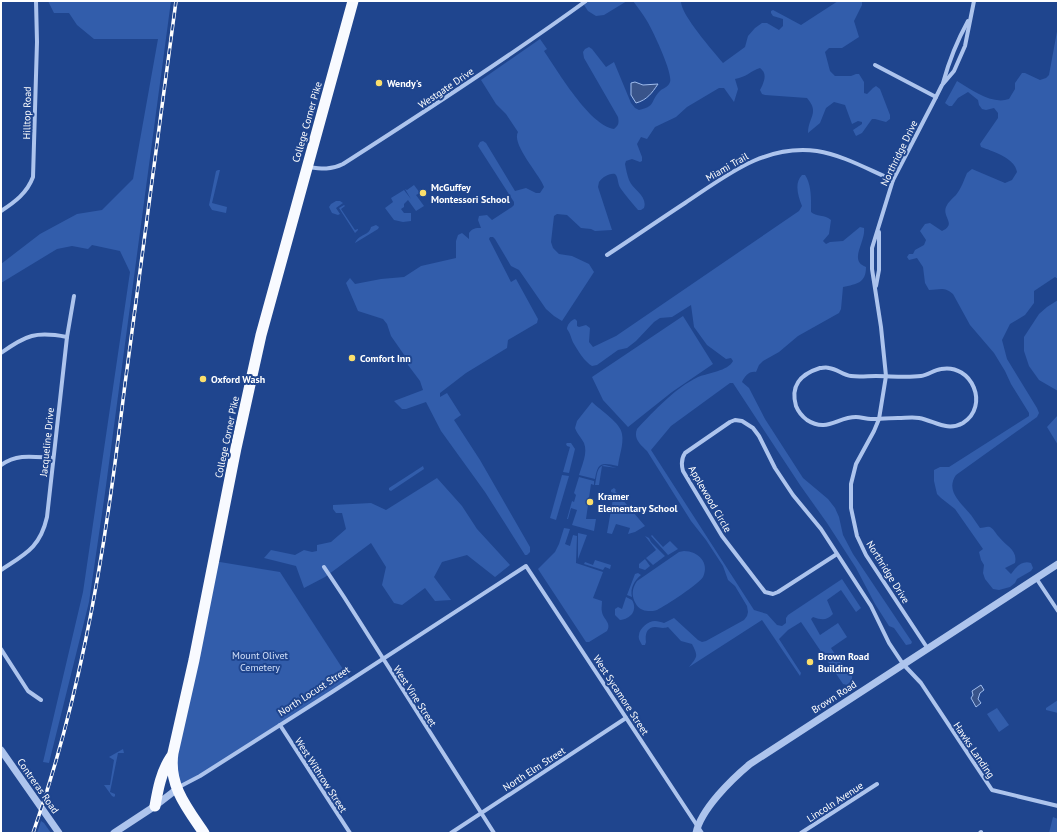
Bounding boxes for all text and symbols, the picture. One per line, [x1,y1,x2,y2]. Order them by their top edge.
street label: Westgate Drive [416,65,476,111]
place label: Wendy's [387,77,422,90]
marker: Wendy's [374,78,384,88]
street label: College Corner Pike [289,80,325,164]
street label: Hilltop Road [20,86,34,140]
street label: Northridge Drive [877,118,921,188]
street label: Miami Trail [703,150,751,184]
place label: McGuffey Montessori School [431,181,510,206]
marker: McGuffey Montessori School [418,188,428,198]
place label: Comfort Inn [360,352,411,365]
marker: Comfort Inn [347,353,357,363]
place label: Oxford Wash [211,373,265,386]
marker: Oxford Wash [198,374,208,384]
street label: College Corner Pike [212,395,242,479]
street label: Jacqueline Drive [37,407,57,478]
street label: Applewood Circle [686,463,734,535]
place label: Kramer Elementary School [598,490,678,515]
marker: Kramer Elementary School [585,497,595,507]
street label: Northridge Drive [864,538,912,606]
park label: Mount Olivet Cemetery [232,649,289,674]
place label: Brown Road Building [818,650,869,675]
street label: West Sycamore Street [590,653,652,738]
marker: Brown Road Building [805,657,815,667]
street label: North Locust Street [276,663,353,719]
street label: West Vine Street [390,663,440,729]
street label: Brown Road [809,678,859,716]
street label: Hawks Landing [950,719,998,781]
street label: West Withrow Street [292,735,350,815]
street label: North Elm Street [500,744,568,794]
street label: Contreras Road [14,756,62,816]
street label: Lincoln Avenue [804,779,866,825]

